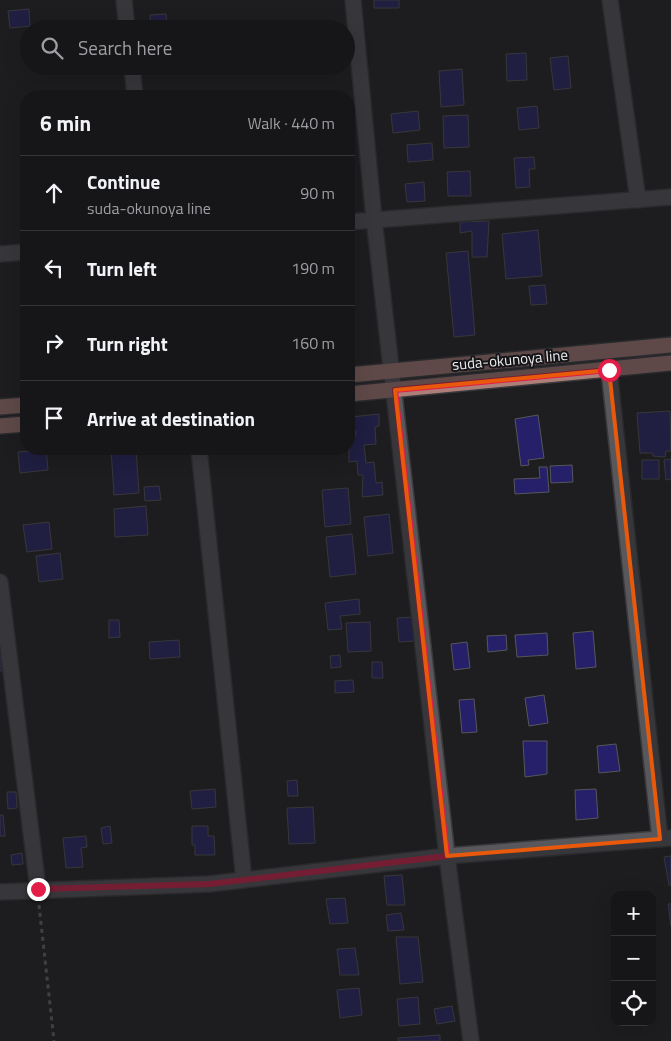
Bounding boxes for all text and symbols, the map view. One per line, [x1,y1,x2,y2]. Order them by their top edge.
search box [20,20,355,75]
text: Search here [78,33,172,62]
icon: search [38,34,66,62]
text: 6 min [40,107,91,139]
text: Walk · 440 m [247,111,335,135]
text: Continue [87,167,160,196]
icon: ahead [40,179,68,207]
text: 90 m [300,181,335,205]
text: suda-okunoya line [87,196,211,220]
icon: left [40,254,68,282]
text: Turn left [87,254,157,283]
text: 190 m [291,256,335,280]
icon: right [40,329,68,357]
text: Turn right [87,329,168,358]
text: 160 m [291,331,335,355]
street label: suda-okunoya line [451,343,569,376]
route start [598,359,621,382]
icon: arrive [40,404,68,432]
text: Arrive at destination [87,404,255,433]
route end [27,878,50,901]
map controls [611,891,656,1026]
button: + [611,891,656,936]
button: − [611,936,656,981]
button: locate [611,981,656,1026]

